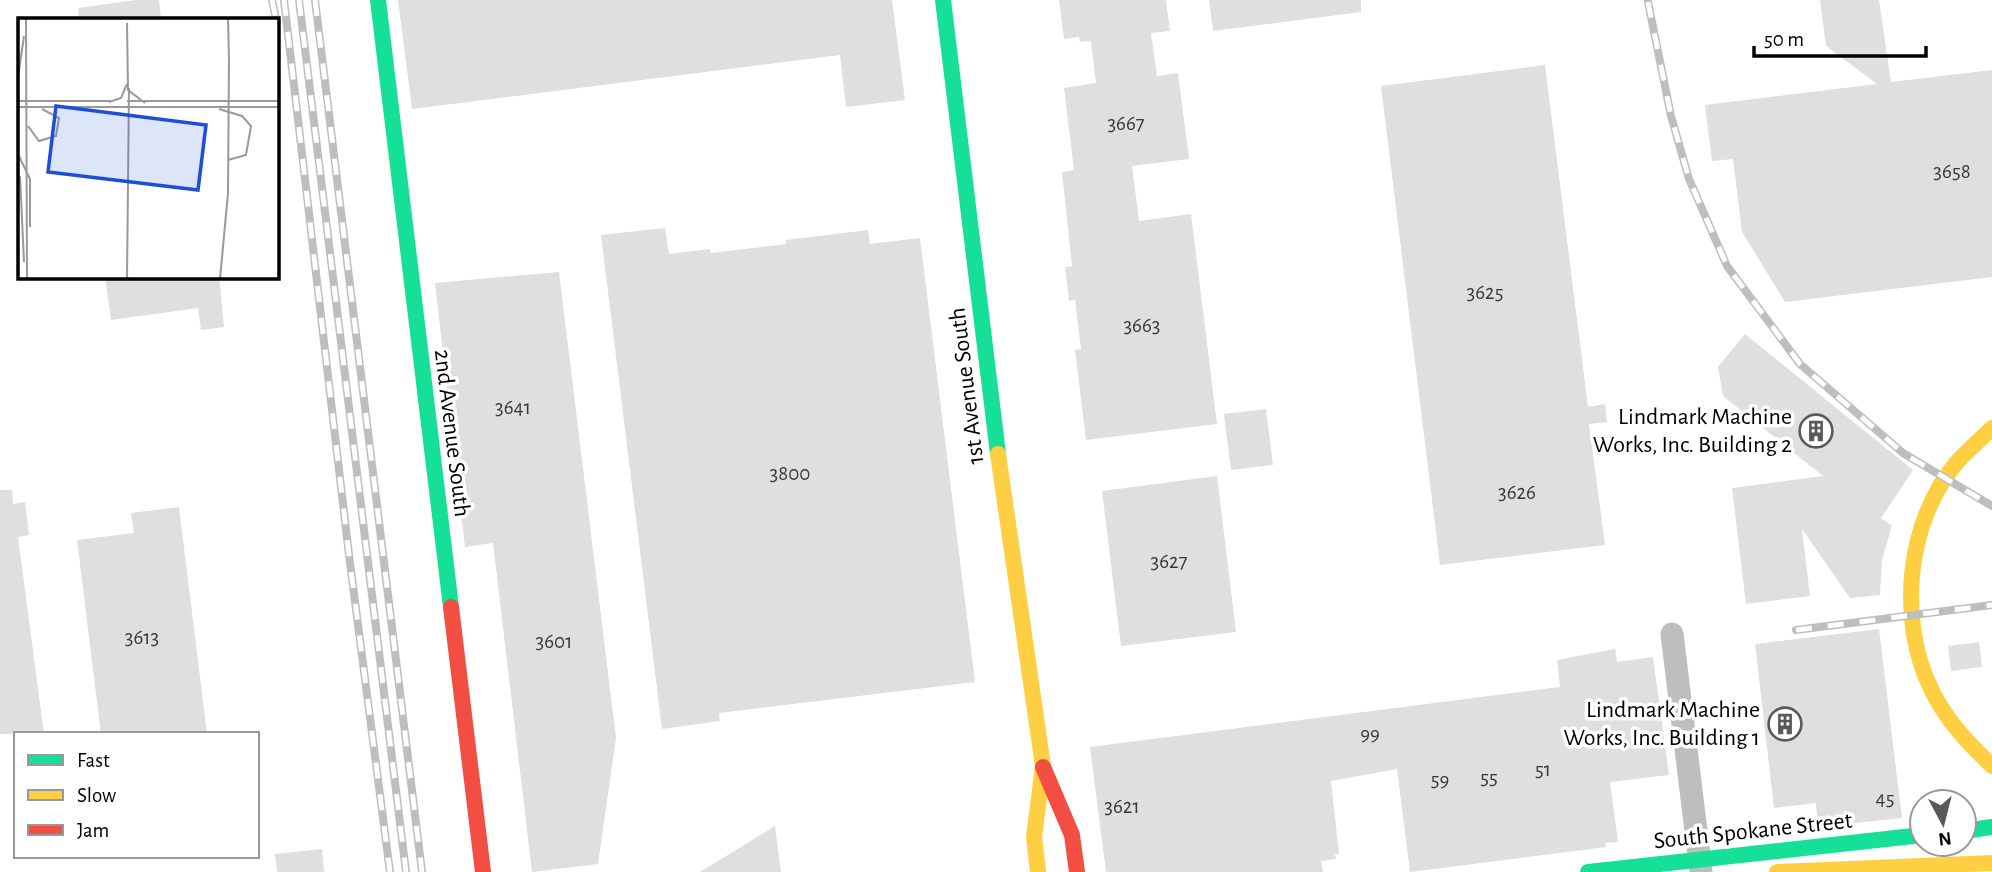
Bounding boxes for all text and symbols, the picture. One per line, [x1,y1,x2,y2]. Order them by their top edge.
scale bar [1754,14,1926,58]
inset map [18,18,278,278]
text: 50 m [1764,29,1804,50]
house number: 3667 [1107,113,1145,134]
house number: 3658 [1933,161,1971,182]
house number: 3625 [1467,282,1503,303]
street label: 1st Avenue South [945,306,989,466]
house number: 3663 [1123,315,1161,336]
street label: 2nd Avenue South [430,348,474,518]
house number: 3641 [495,397,531,418]
place label: Lindmark Machine Works, Inc. Building 2 [1593,405,1792,457]
building icon: Lindmark Machine Works, Inc. Building 2 [1797,412,1835,450]
house number: 3800 [770,463,810,484]
house number: 3626 [1498,482,1536,503]
house number: 3627 [1151,551,1188,572]
house number: 3613 [125,627,159,648]
house number: 3601 [536,631,572,652]
place label: Lindmark Machine Works, Inc. Building 1 [1563,698,1760,750]
building icon: Lindmark Machine Works, Inc. Building 1 [1766,705,1804,743]
house number: 99 [1360,723,1380,744]
legend [14,732,259,858]
text: Fast [77,750,110,771]
house number: 51 [1535,759,1551,780]
house number: 55 [1480,767,1498,788]
house number: 59 [1431,769,1449,790]
text: Slow [77,785,116,806]
house number: 45 [1876,788,1894,809]
north arrow [1908,788,1978,858]
house number: 3621 [1104,796,1140,817]
street label: South Spokane Street [1653,809,1854,853]
text: Jam [77,820,109,841]
text: N [1937,828,1953,849]

